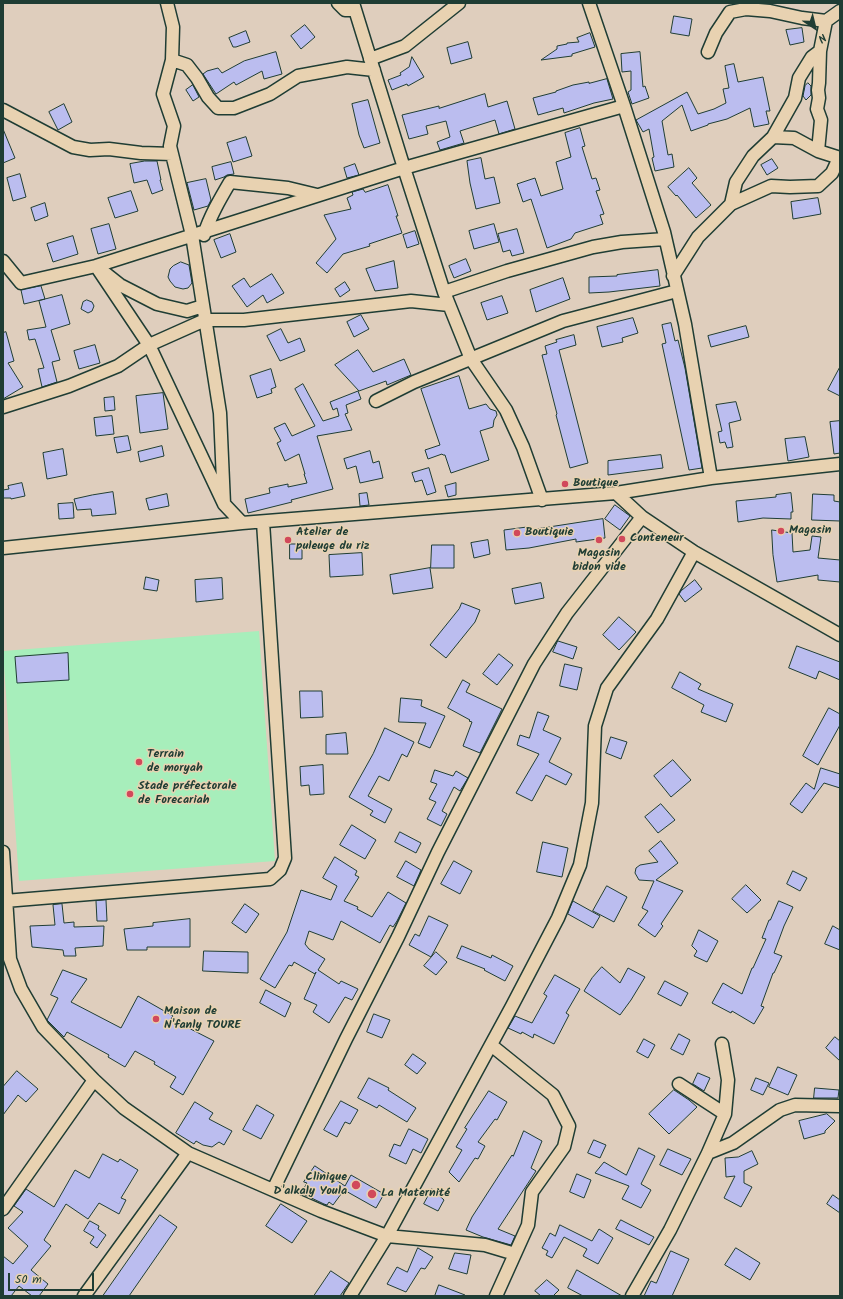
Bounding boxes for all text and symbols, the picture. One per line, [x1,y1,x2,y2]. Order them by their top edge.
north arrow [795,8,835,48]
text: N [814,28,830,47]
place label: Boutique [573,477,618,491]
marker: Boutique [560,479,570,489]
place label: Magasin [789,524,831,538]
place label: Atelier de puleuge du riz [296,526,370,554]
place label: Boutiquie [525,526,573,540]
marker: Magasin [776,526,786,536]
marker: Boutiquie [512,528,522,538]
place label: Conteneur [630,532,683,546]
marker: Conteneur [617,534,627,544]
marker: Atelier de puleuge du riz [283,535,293,545]
marker: Magasin bidon vide [594,535,604,545]
place label: Magasin bidon vide [572,547,626,575]
place label: Terrain de moryah [147,748,203,776]
marker: Terrain de moryah [134,757,144,767]
place label: Stade préfectorale de Forecariah [138,780,237,808]
marker: Stade préfectorale de Forecariah [125,789,135,799]
place label: Maison de N'fanly TOURE [164,1005,241,1033]
marker: Maison de N'fanly TOURE [151,1014,161,1024]
place label: Clinique D'alkaly Youla [274,1171,347,1199]
marker: Clinique D'alkaly Youla [350,1179,362,1191]
place label: La Maternité [381,1187,450,1201]
marker: La Maternité [366,1188,378,1200]
scale bar [10,1265,96,1291]
text: 50 m [15,1270,42,1289]

